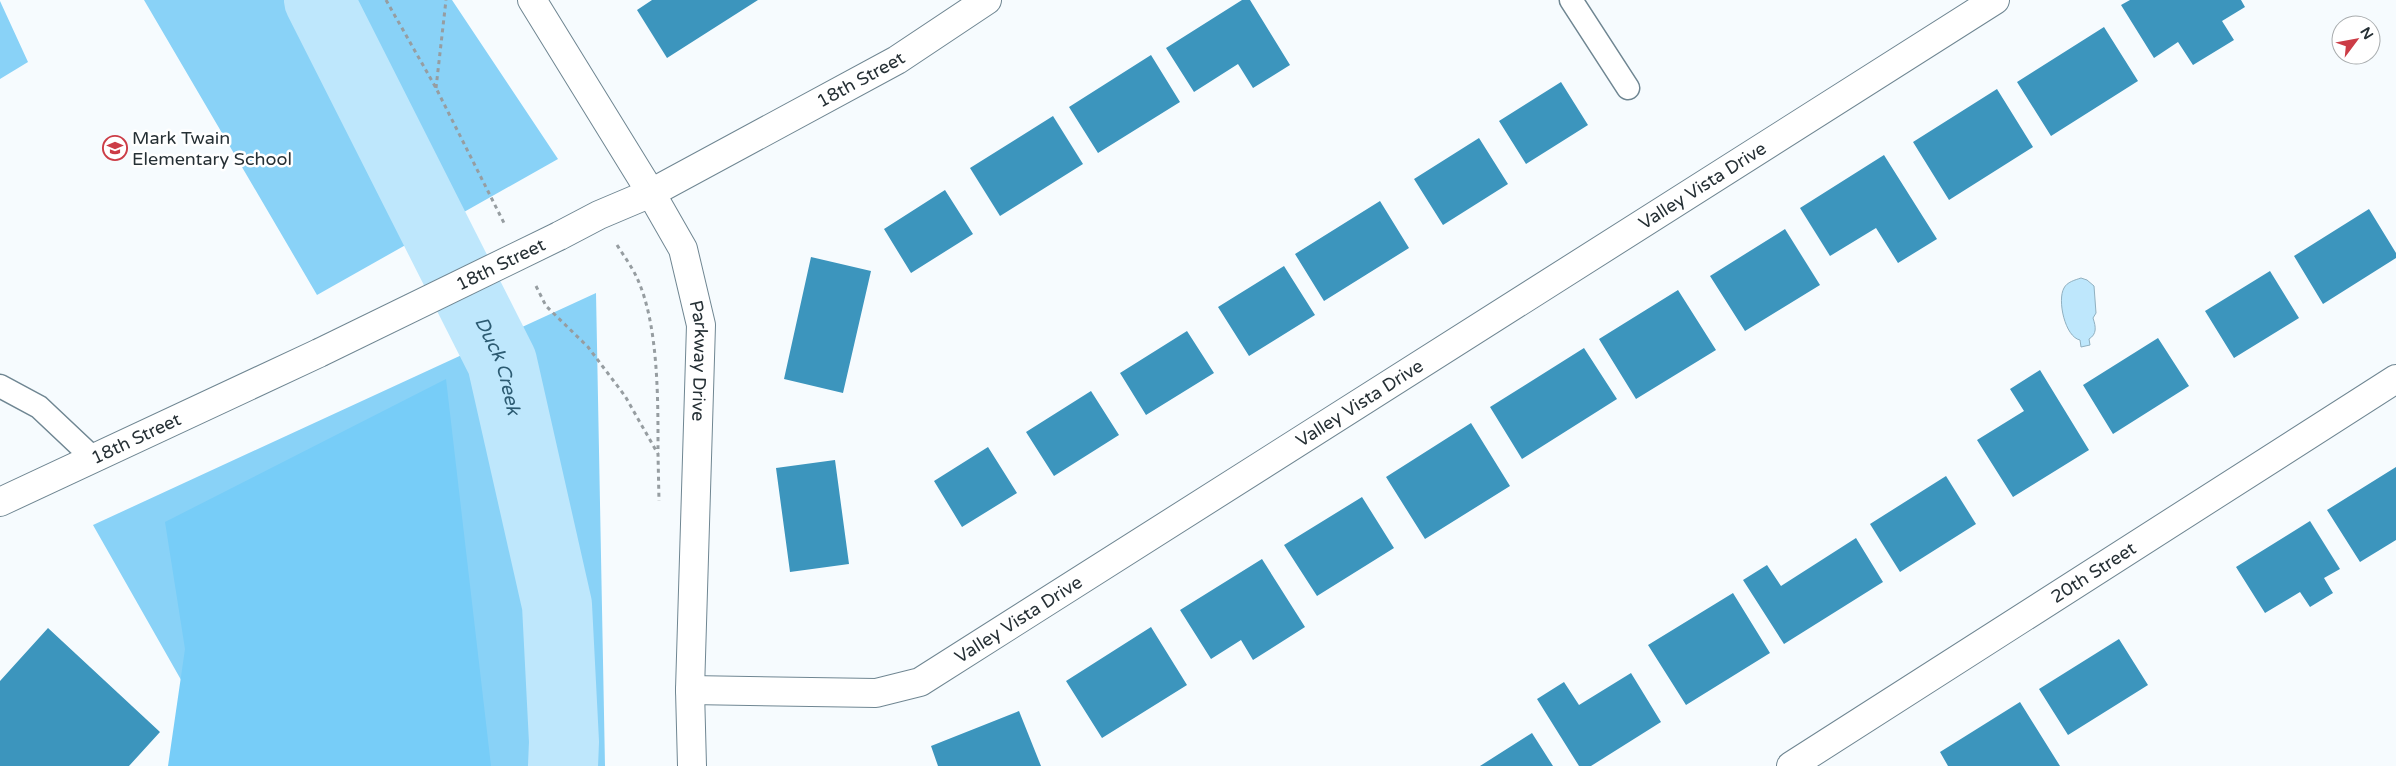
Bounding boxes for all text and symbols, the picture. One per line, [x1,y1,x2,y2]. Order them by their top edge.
north arrow [2331,15,2381,65]
text: N [2356,24,2377,43]
street label: 18th Street [813,47,909,112]
place label: Mark Twain Elementary School [132,127,292,170]
school or university icon: Mark Twain Elementary School [102,135,128,161]
street label: Valley Vista Drive [1635,137,1770,234]
street label: 18th Street [452,233,549,296]
street label: Parkway Drive [685,298,712,422]
water label: Duck Creek [470,313,525,419]
street label: Valley Vista Drive [1292,355,1427,452]
street label: 18th Street [87,408,184,469]
street label: 20th Street [2047,537,2140,608]
street label: Valley Vista Drive [951,571,1086,668]

